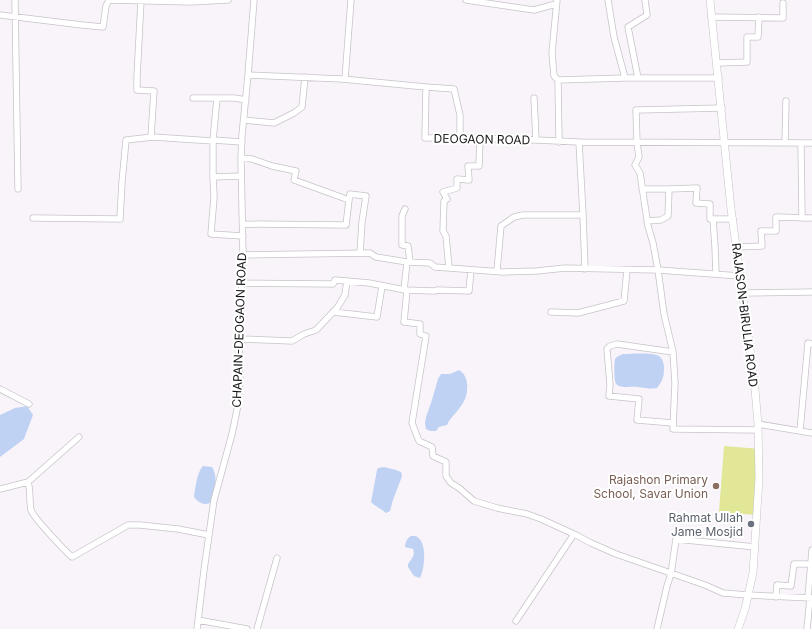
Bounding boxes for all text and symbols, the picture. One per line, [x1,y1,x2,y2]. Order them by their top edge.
street label: DEOGAON ROAD [434,131,530,147]
street label: RAJASON-BIRULIA ROAD [729,242,761,388]
street label: CHAPAIN-DEOGAON ROAD [229,252,249,408]
place label: Rajashon Primary School, Savar Union [593,472,708,501]
marker: Rajashon Primary School, Savar Union [711,481,721,491]
place label: Rahmat Ullah Jame Mosjid [668,510,743,539]
marker: Rahmat Ullah Jame Mosjid [746,519,756,529]

